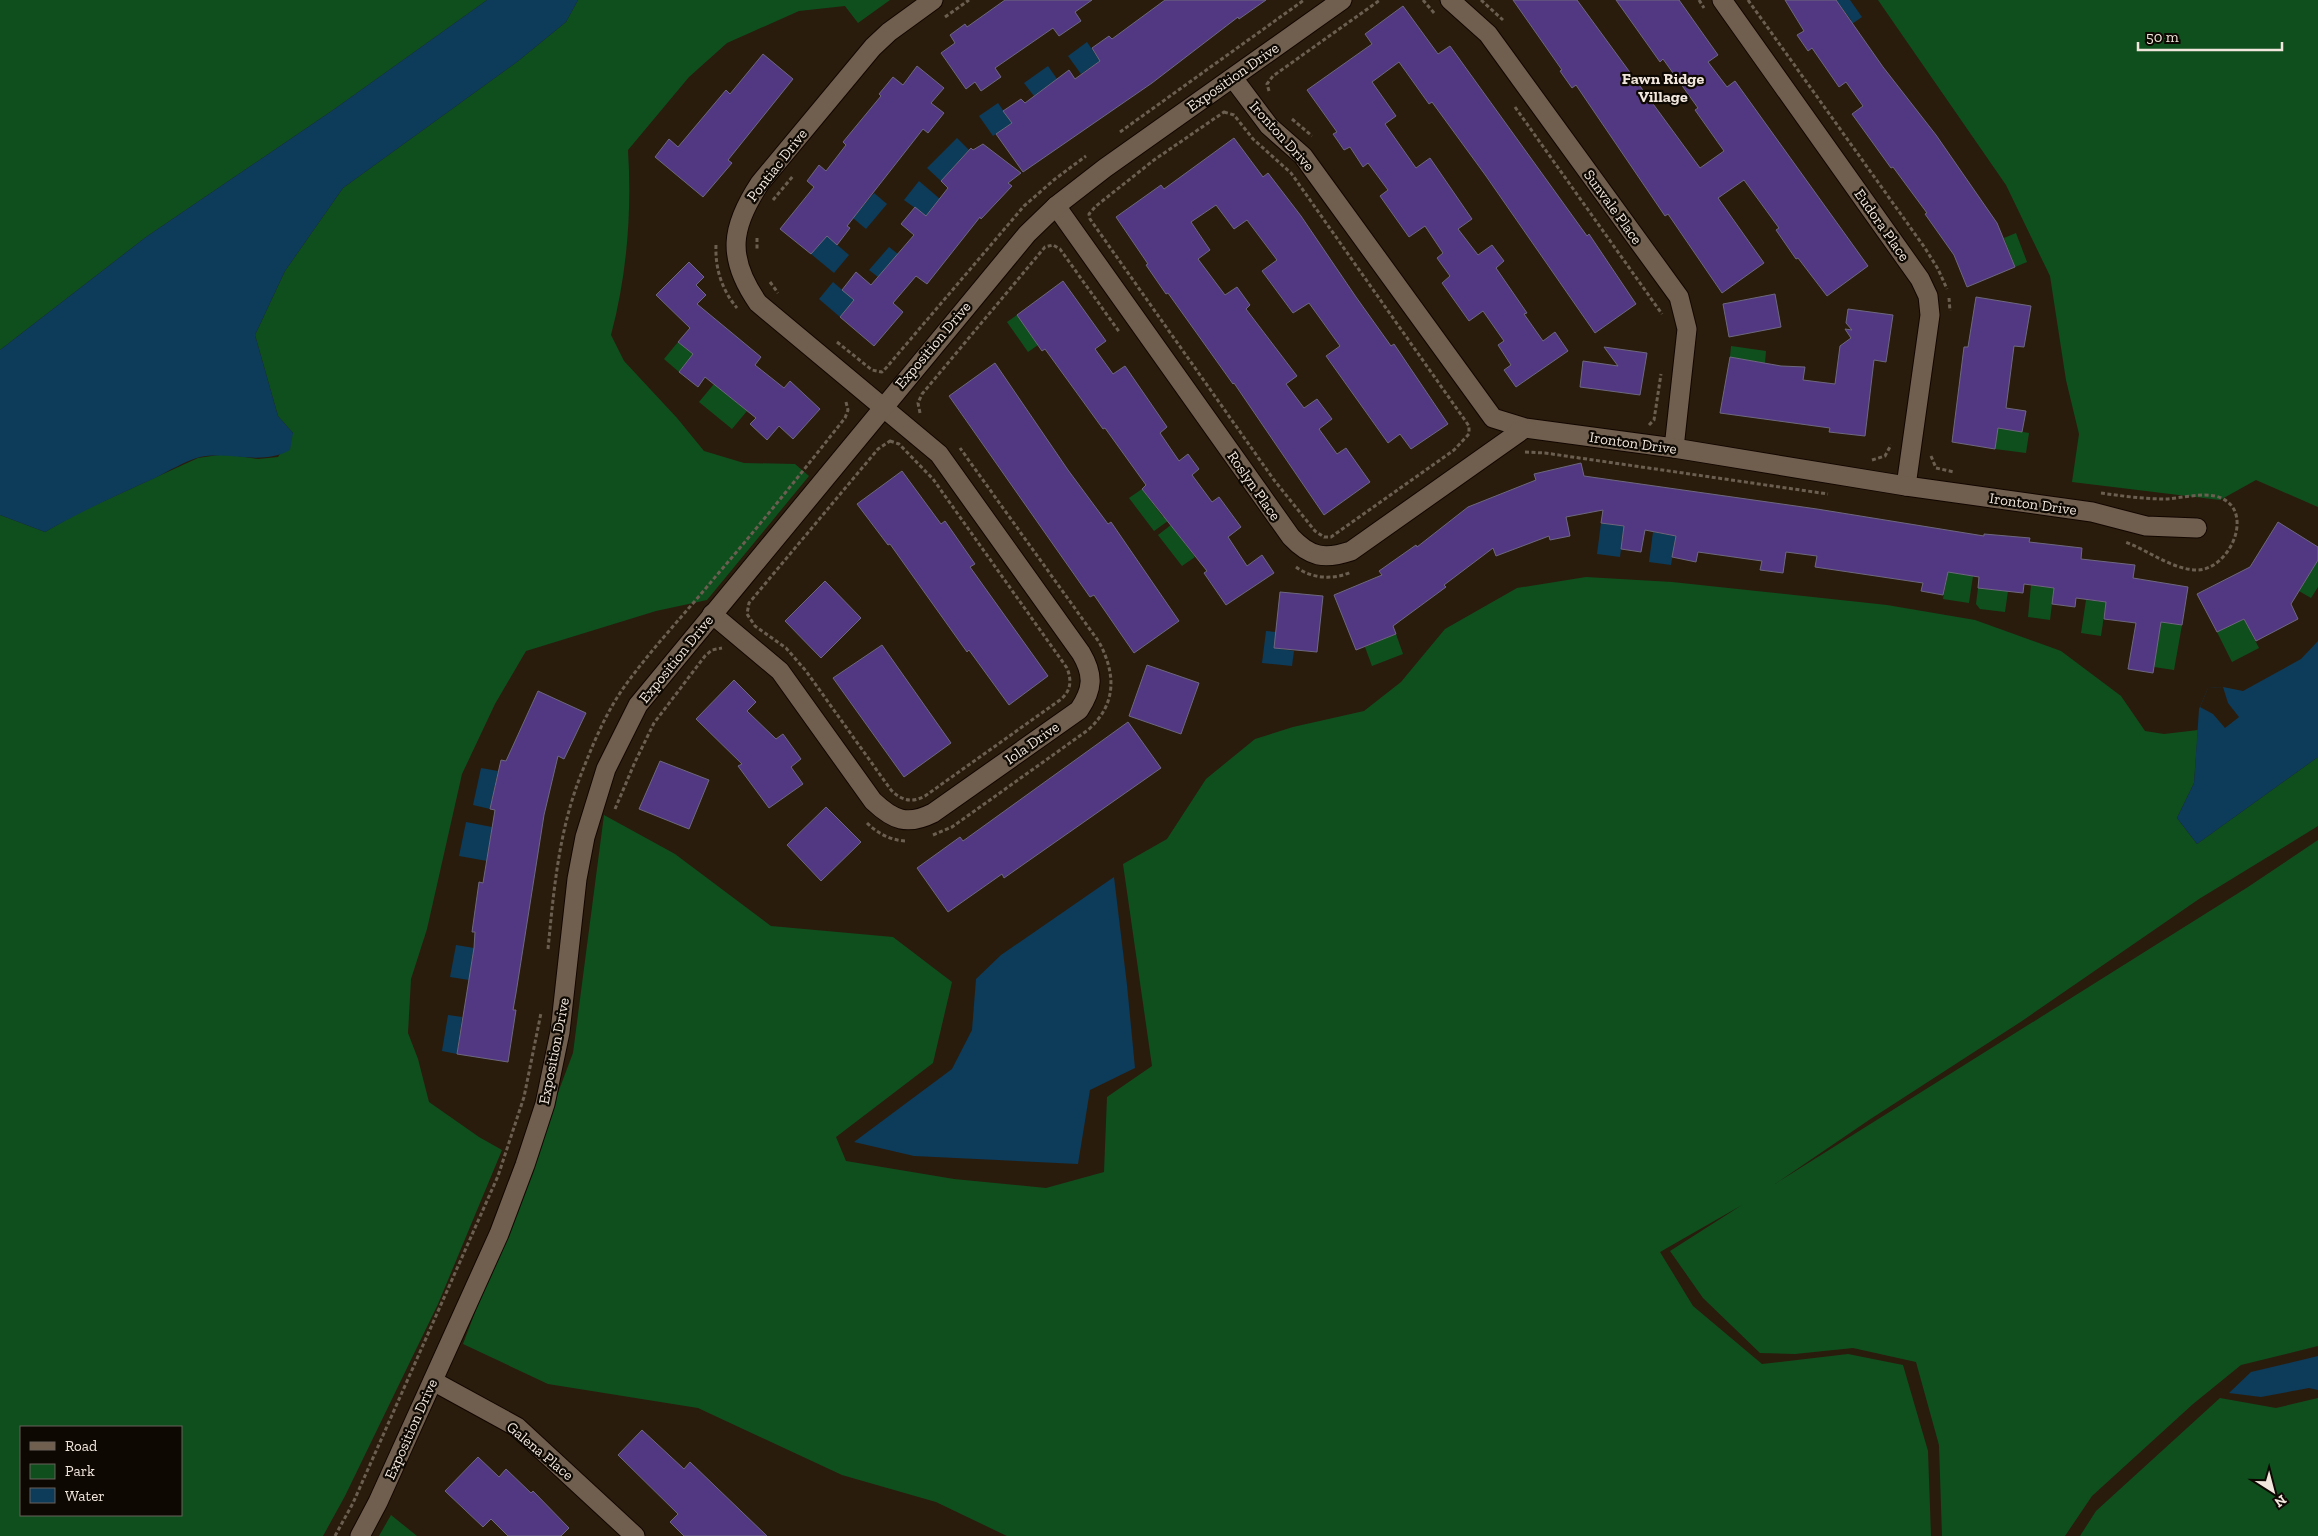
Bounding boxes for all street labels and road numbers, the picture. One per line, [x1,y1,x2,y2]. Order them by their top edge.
street label: Exposition Drive [1184,39,1282,115]
street label: Ironton Drive [1246,97,1318,175]
street label: Pontiac Drive [743,125,811,205]
street label: Sunvale Place [1580,166,1646,248]
street label: Eudora Place [1851,185,1913,265]
street label: Exposition Drive [891,298,975,392]
street label: Ironton Drive [1588,428,1678,458]
street label: Roslyn Place [1224,448,1284,524]
street label: Ironton Drive [1988,489,2078,519]
street label: Exposition Drive [635,611,717,707]
street label: Iola Drive [1001,718,1063,768]
street label: Exposition Drive [535,996,573,1106]
street label: Exposition Drive [381,1376,441,1482]
street label: Galena Place [503,1418,577,1484]

